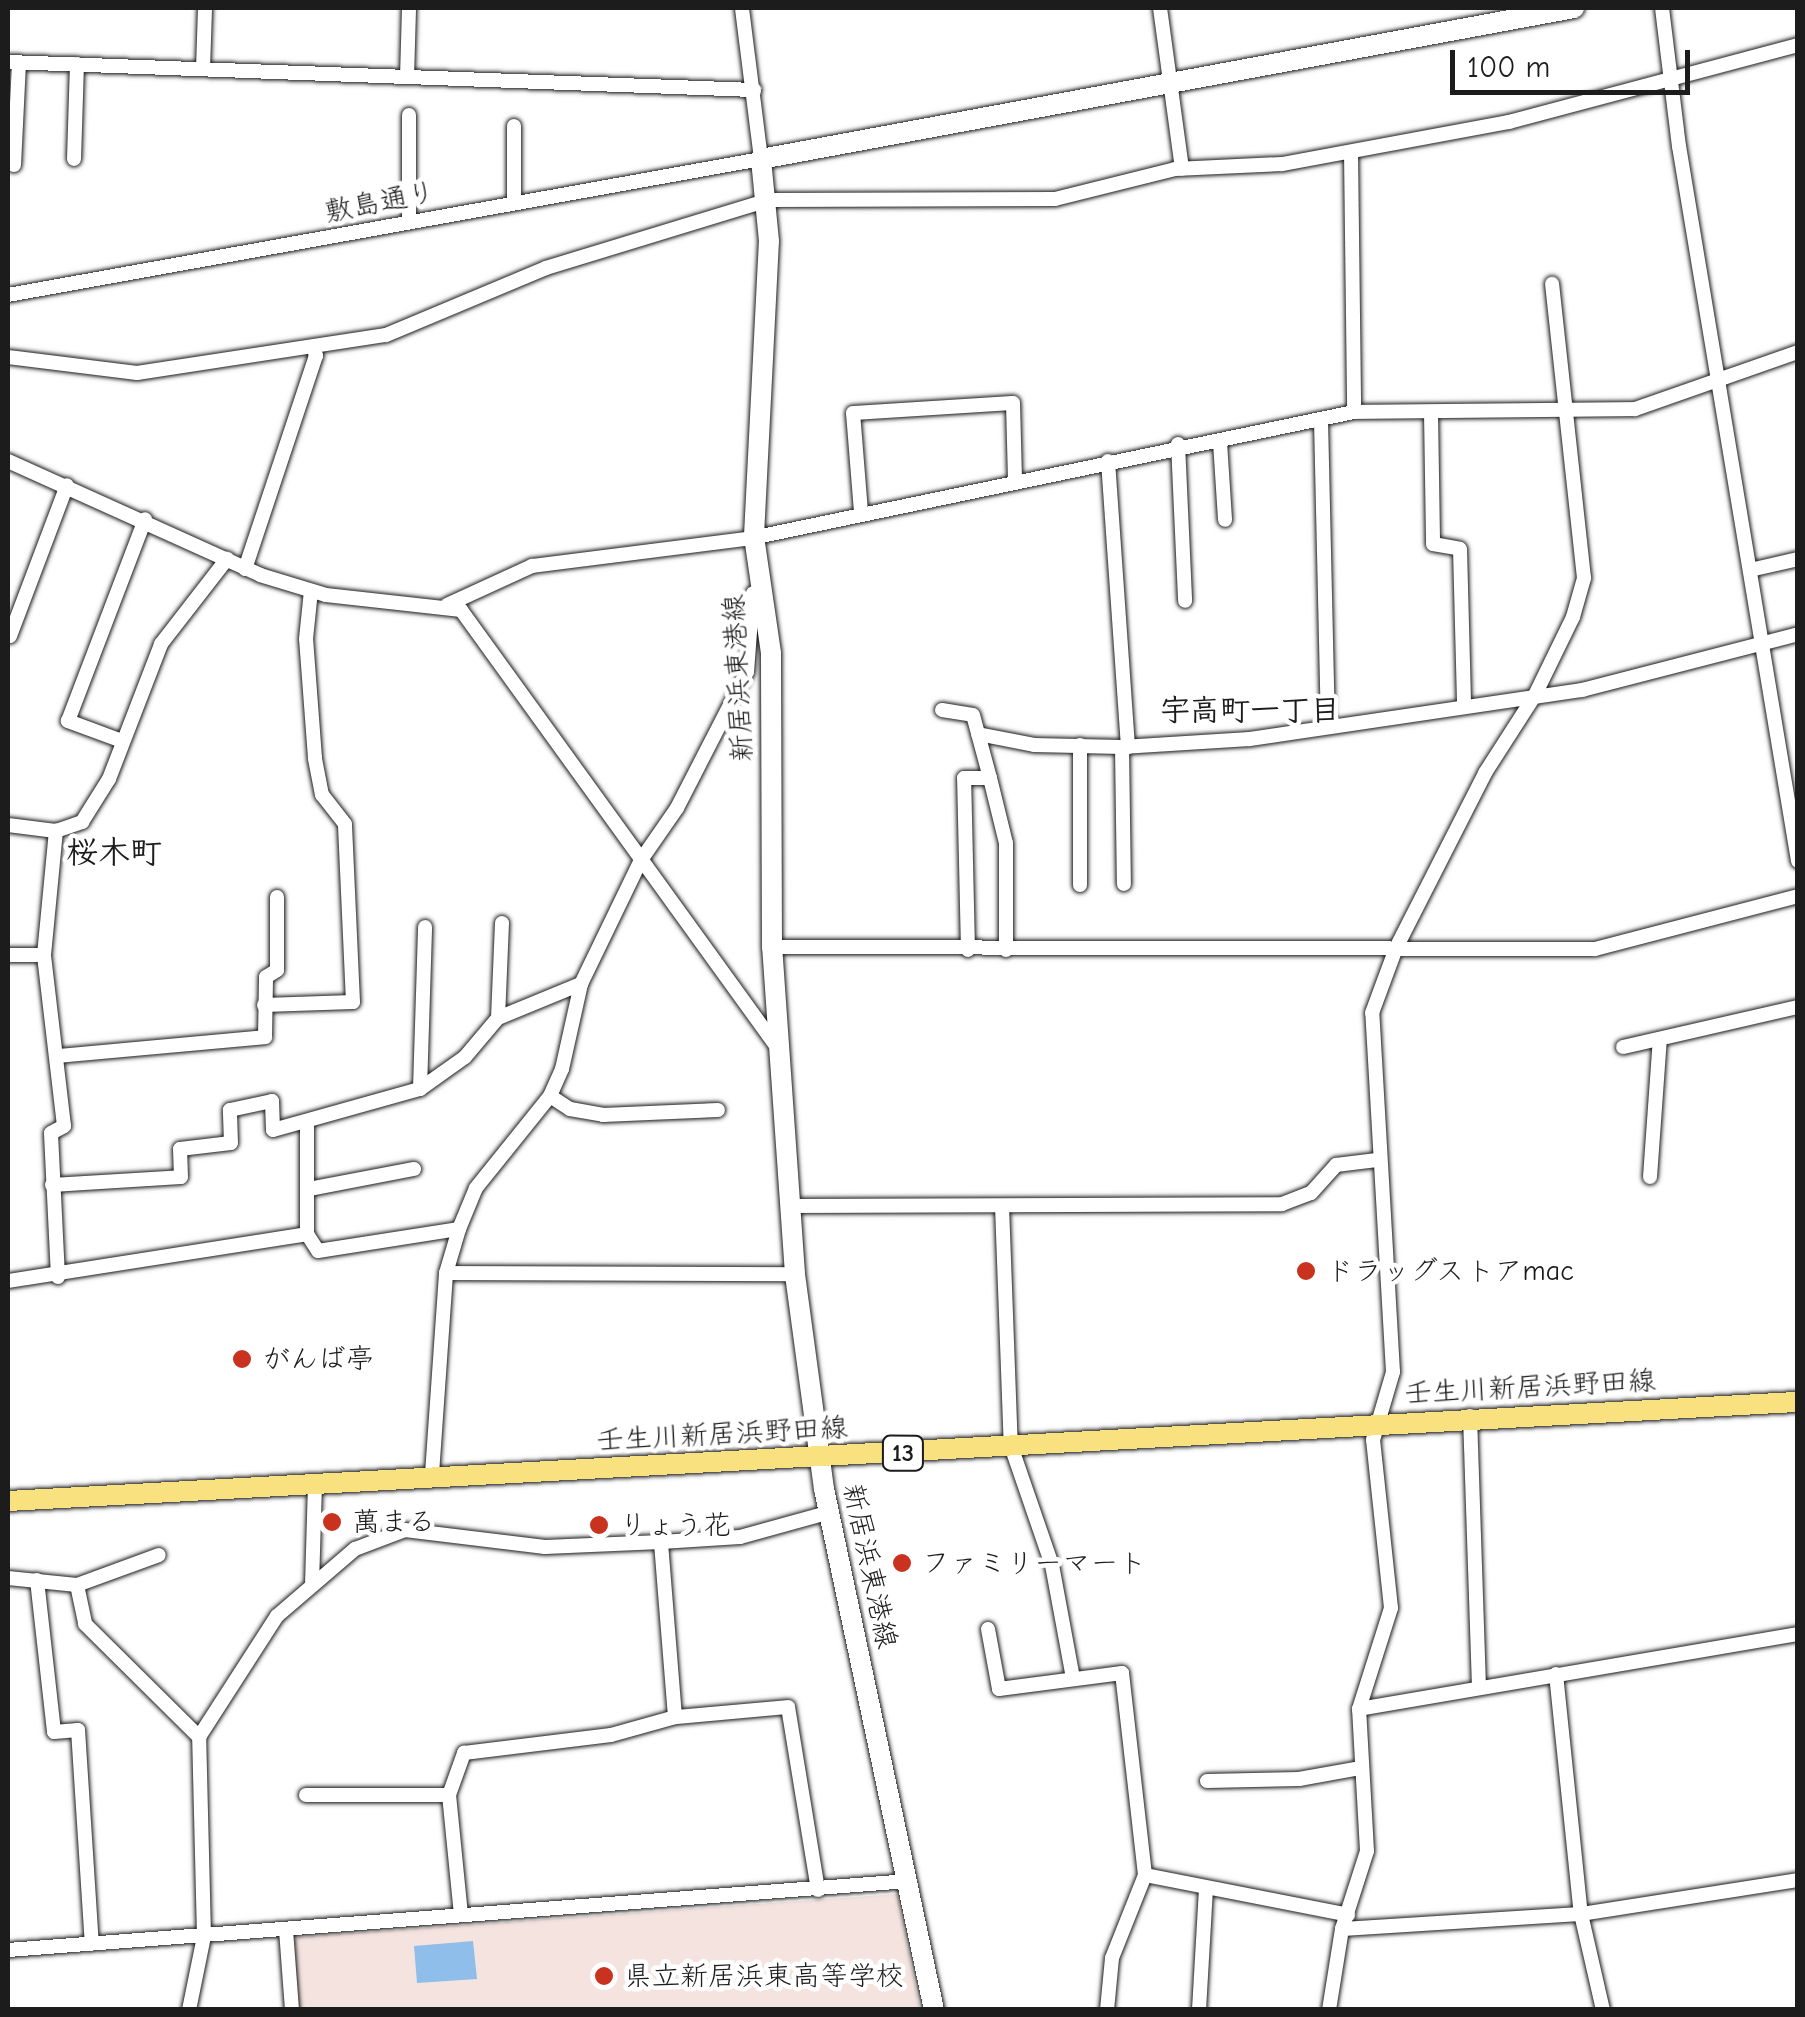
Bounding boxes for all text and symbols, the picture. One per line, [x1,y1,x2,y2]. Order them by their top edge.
scale bar [1455,30,1695,92]
text: 100 m [1467,50,1550,85]
street label: 敷島通り [322,175,438,229]
street label: 新居浜東港線 [717,593,759,763]
district label: 宇高町一丁目 [1160,693,1340,729]
district label: 桜木町 [66,834,162,872]
place label: ドラッグストアmac [1326,1254,1573,1288]
marker: ドラッグストアmac [1295,1260,1317,1282]
place label: がんば亭 [262,1342,374,1376]
marker: がんば亭 [231,1348,253,1370]
street label: 壬生川新居浜野田線 [1403,1364,1657,1410]
street label: 壬生川新居浜野田線 [595,1411,849,1457]
road number: 13 [880,1433,926,1473]
street label: 新居浜東港線 [836,1480,904,1652]
place label: 萬まる [352,1505,436,1539]
place label: りょう花 [619,1508,731,1542]
marker: 萬まる [321,1511,343,1533]
marker: りょう花 [588,1514,610,1536]
place label: ファミリーマート [922,1546,1146,1580]
marker: ファミリーマート [891,1552,913,1574]
place label: 県立新居浜東高等学校 [624,1959,904,1993]
marker: 県立新居浜東高等学校 [593,1965,615,1987]

